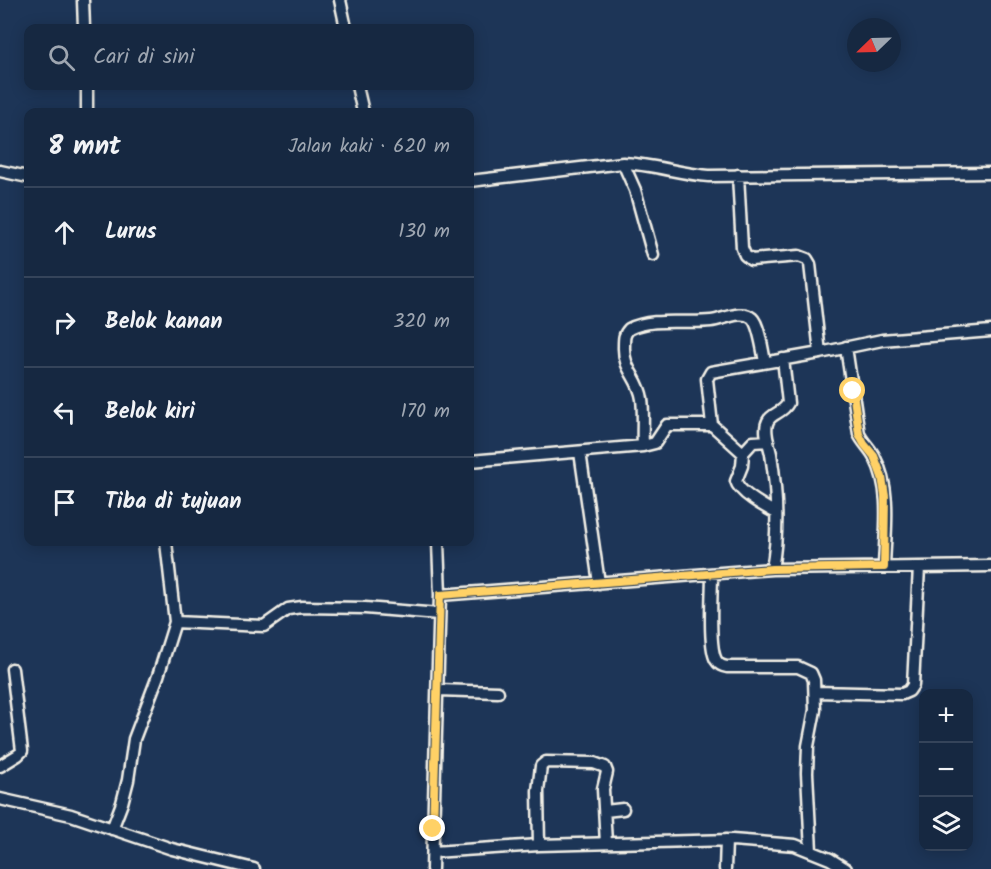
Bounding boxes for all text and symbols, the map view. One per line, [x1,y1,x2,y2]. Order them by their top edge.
north arrow [847,18,901,72]
search box [24,24,474,90]
text: Cari di sini [93,40,194,75]
icon: search [45,41,78,74]
text: 8 mnt [48,126,121,168]
text: Jalan kaki · 620 m [288,131,450,163]
text: Lurus [105,215,157,250]
icon: ahead [48,216,81,249]
text: 130 m [398,216,450,248]
text: Belok kanan [105,305,222,340]
icon: right [48,306,81,339]
text: 320 m [393,306,450,338]
route start [839,377,865,403]
text: Belok kiri [105,395,195,430]
icon: left [48,396,81,429]
text: 170 m [401,396,450,428]
text: Tiba di tujuan [105,485,241,520]
icon: arrive [48,486,81,519]
map controls [919,689,973,851]
button: + [919,689,973,743]
button: − [919,743,973,797]
button: layers [919,797,973,851]
route end [419,815,445,841]

